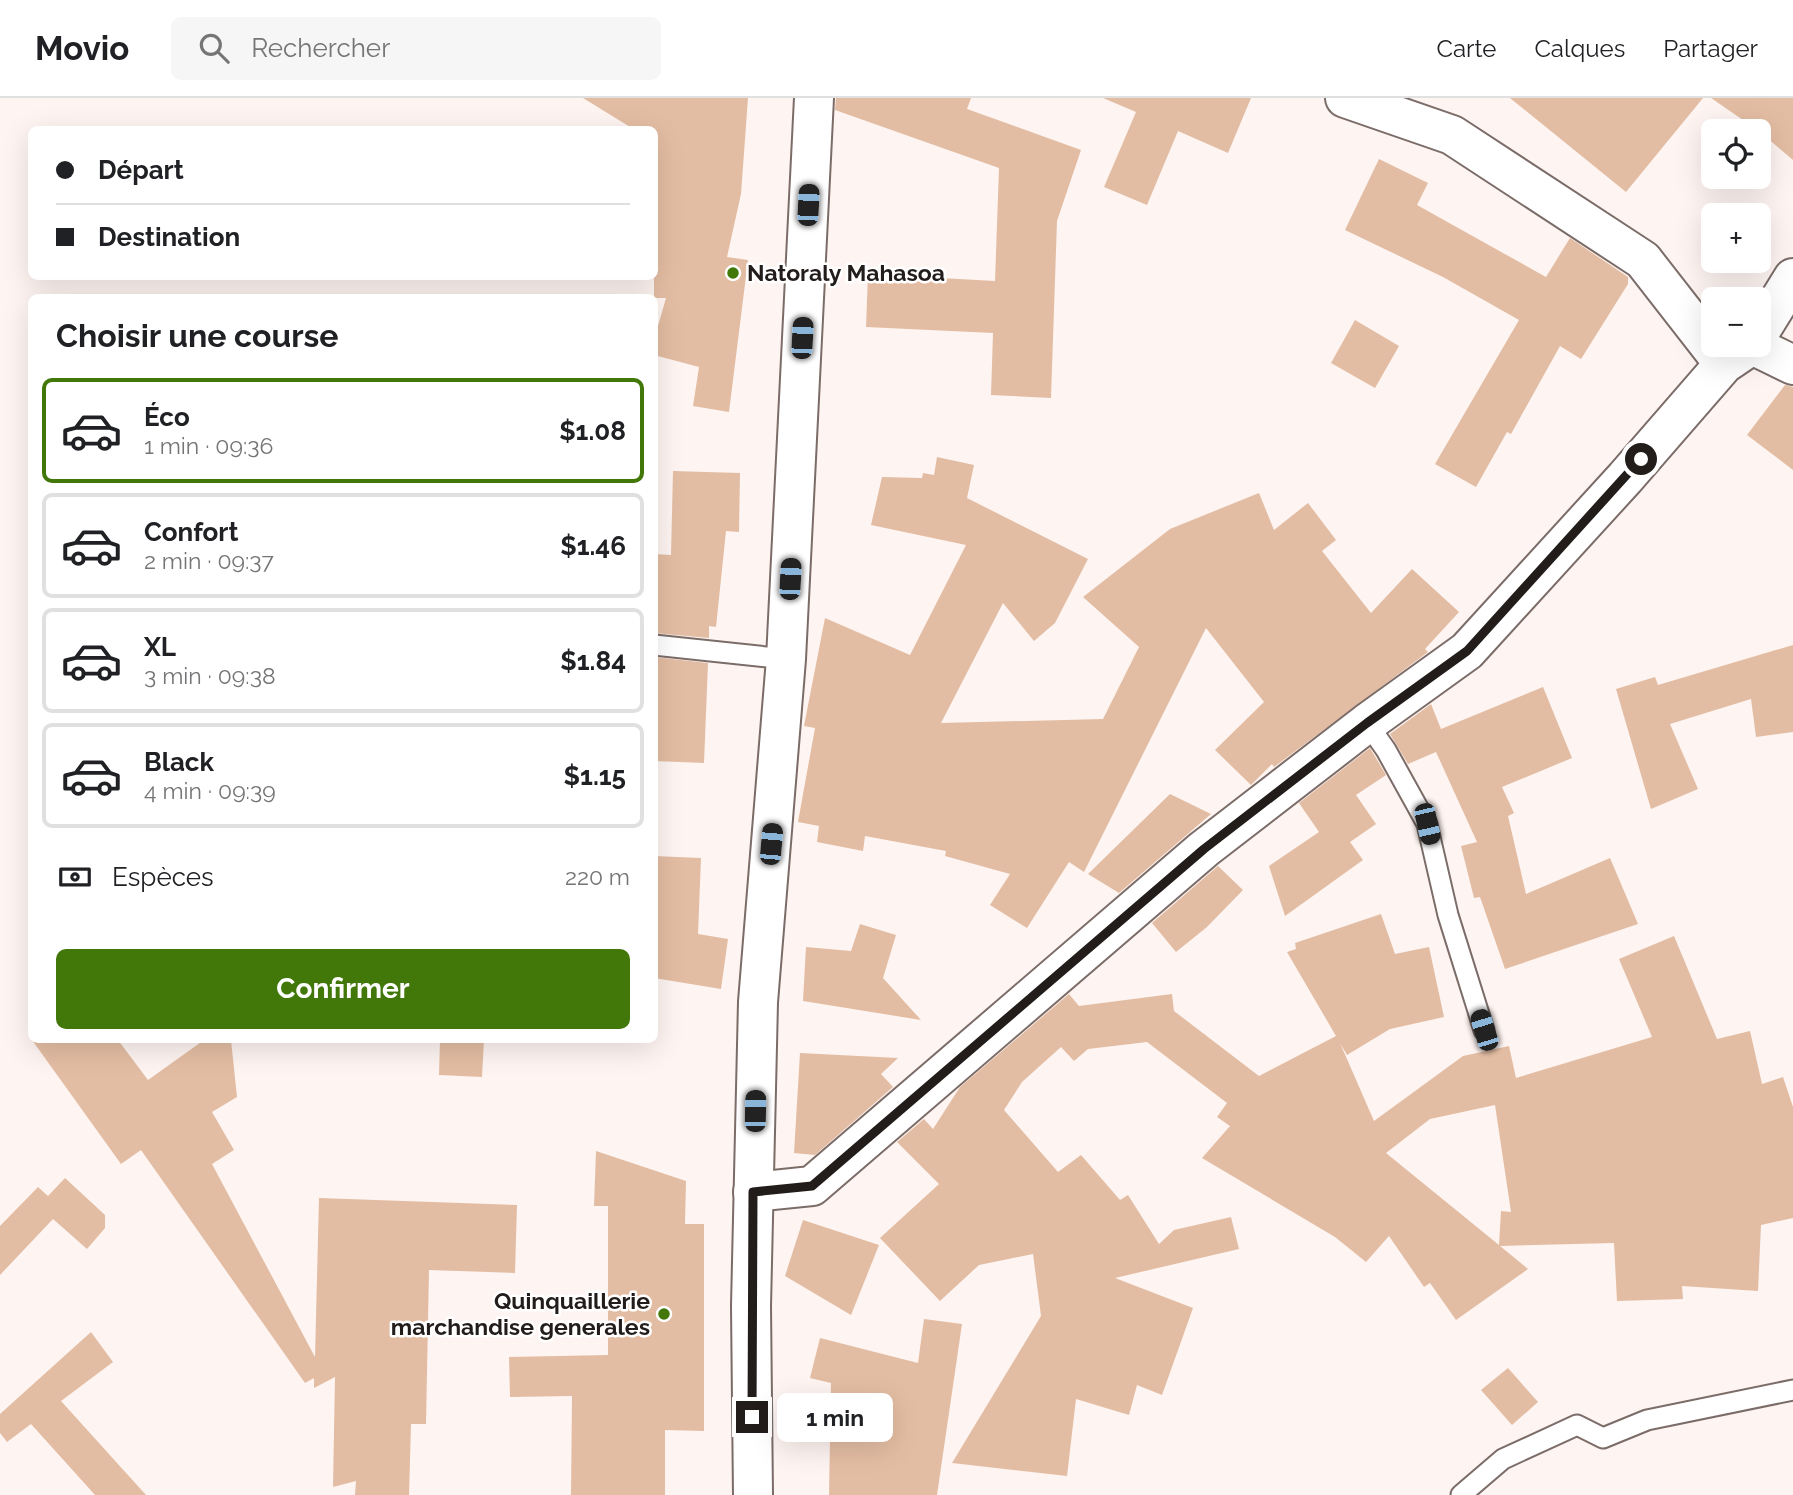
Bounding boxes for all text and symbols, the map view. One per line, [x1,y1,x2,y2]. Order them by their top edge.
search box [171,17,661,80]
text: Movio [35,29,129,68]
icon: search [195,29,233,67]
text: Rechercher [251,33,390,63]
text: Carte [1437,34,1496,63]
text: Calques [1534,34,1625,63]
text: Partager [1663,34,1758,63]
map controls [1701,119,1771,357]
button: locate [1701,119,1771,189]
text: Départ [98,155,184,185]
car [797,183,820,227]
button: + [1701,203,1771,273]
text: Destination [98,222,240,252]
place label: Natoraly Mahasoa [747,259,945,286]
marker: Natoraly Mahasoa [725,265,741,281]
button: − [1701,287,1771,357]
car [791,316,814,360]
text: Choisir une course [56,317,339,354]
icon: car [60,399,123,462]
text: Éco [144,402,190,432]
text: $1.08 [559,416,626,446]
text: 1 min · 09:36 [144,432,273,459]
route start [1625,443,1657,475]
icon: car [60,514,123,577]
text: Confort [144,517,238,547]
text: $1.46 [560,531,626,561]
text: 2 min · 09:37 [144,547,274,574]
car [779,557,802,601]
icon: car [60,629,123,692]
text: XL [144,632,176,662]
text: $1.84 [560,646,626,676]
text: 3 min · 09:38 [144,662,276,689]
icon: car [60,744,123,807]
text: Black [144,747,214,777]
text: $1.15 [564,761,626,791]
text: 4 min · 09:39 [144,777,276,804]
car [1413,801,1442,847]
car [759,822,784,866]
icon: cash [56,858,94,896]
text: Espèces [112,862,214,892]
text: 220 m [565,863,630,890]
button: Confirmer [56,949,630,1029]
car [1468,1007,1501,1053]
car [745,1090,766,1132]
place label: Quinquaillerie marchandise generales [391,1287,650,1340]
marker: Quinquaillerie marchandise generales [656,1306,672,1322]
callout: 1 min [776,1392,892,1442]
route end [736,1401,768,1433]
text: 1 min [806,1404,864,1431]

